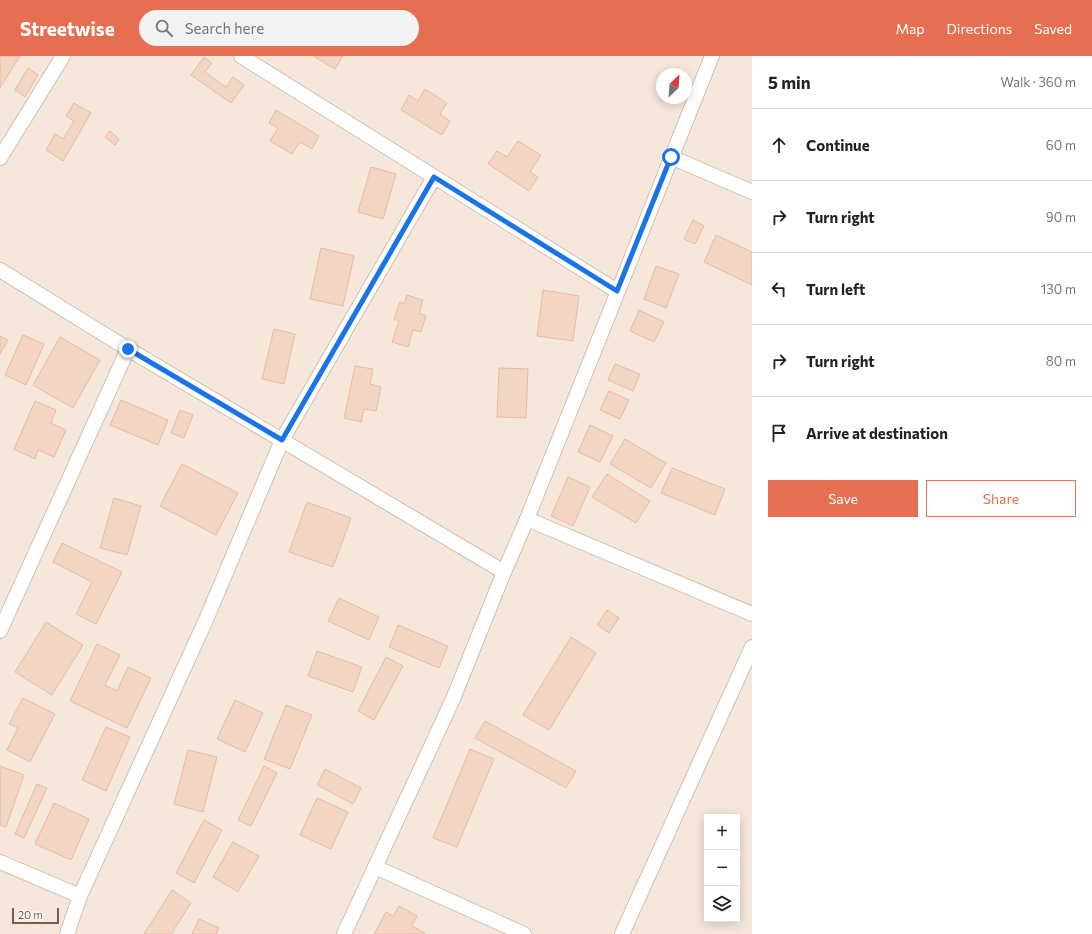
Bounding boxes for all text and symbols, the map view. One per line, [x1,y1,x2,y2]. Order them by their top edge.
search box [139,10,419,46]
text: Streetwise [20,17,115,40]
icon: search [153,17,175,39]
text: Search here [185,19,264,37]
text: Map [896,20,925,37]
text: Directions [947,20,1012,37]
text: Saved [1034,20,1072,37]
north arrow [656,68,692,104]
text: 5 min [768,72,811,93]
text: Walk · 360 m [1001,74,1076,90]
icon: ahead [768,134,790,156]
text: Continue [806,136,870,154]
text: 60 m [1046,137,1076,153]
route start [662,148,680,166]
icon: right [768,206,790,228]
text: Turn right [806,208,875,226]
text: 90 m [1046,209,1076,225]
icon: left [768,278,790,300]
text: Turn left [806,280,865,298]
text: 130 m [1041,281,1076,297]
route end [119,340,137,358]
icon: right [768,350,790,372]
text: Turn right [806,352,875,370]
text: 80 m [1046,353,1076,369]
icon: arrive [768,422,790,444]
text: Arrive at destination [806,424,948,442]
button: Save [768,480,918,517]
button: Share [926,480,1076,517]
map controls [704,814,740,922]
button: + [704,814,740,850]
button: − [704,850,740,886]
button: layers [704,886,740,922]
scale bar [12,906,59,925]
text: 20 m [18,908,43,921]

